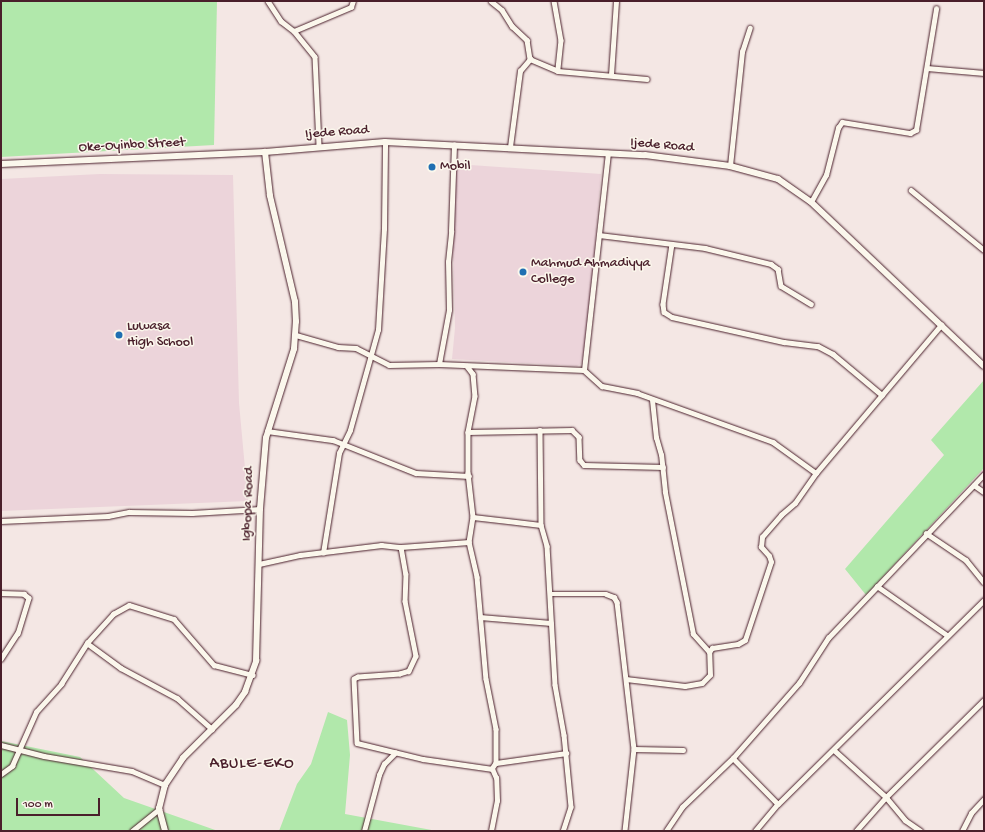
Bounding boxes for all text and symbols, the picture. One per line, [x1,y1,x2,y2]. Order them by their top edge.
street label: Ijede Road [304,122,370,144]
street label: Oke-Oyinbo Street [78,135,186,157]
street label: Ijede Road [629,135,695,157]
place label: Mobil [440,159,470,175]
marker: Mobil [427,162,437,172]
place label: Mahmud Ahmadiyya College [531,256,650,288]
marker: Mahmud Ahmadiyya College [518,267,528,277]
place label: Luwasa High School [127,319,193,352]
marker: Luwasa High School [114,330,124,340]
street label: Igbopa Road [239,466,259,542]
district label: ABULE-EKO [209,755,295,775]
scale bar [18,790,102,816]
text: 100 m [23,798,53,812]

